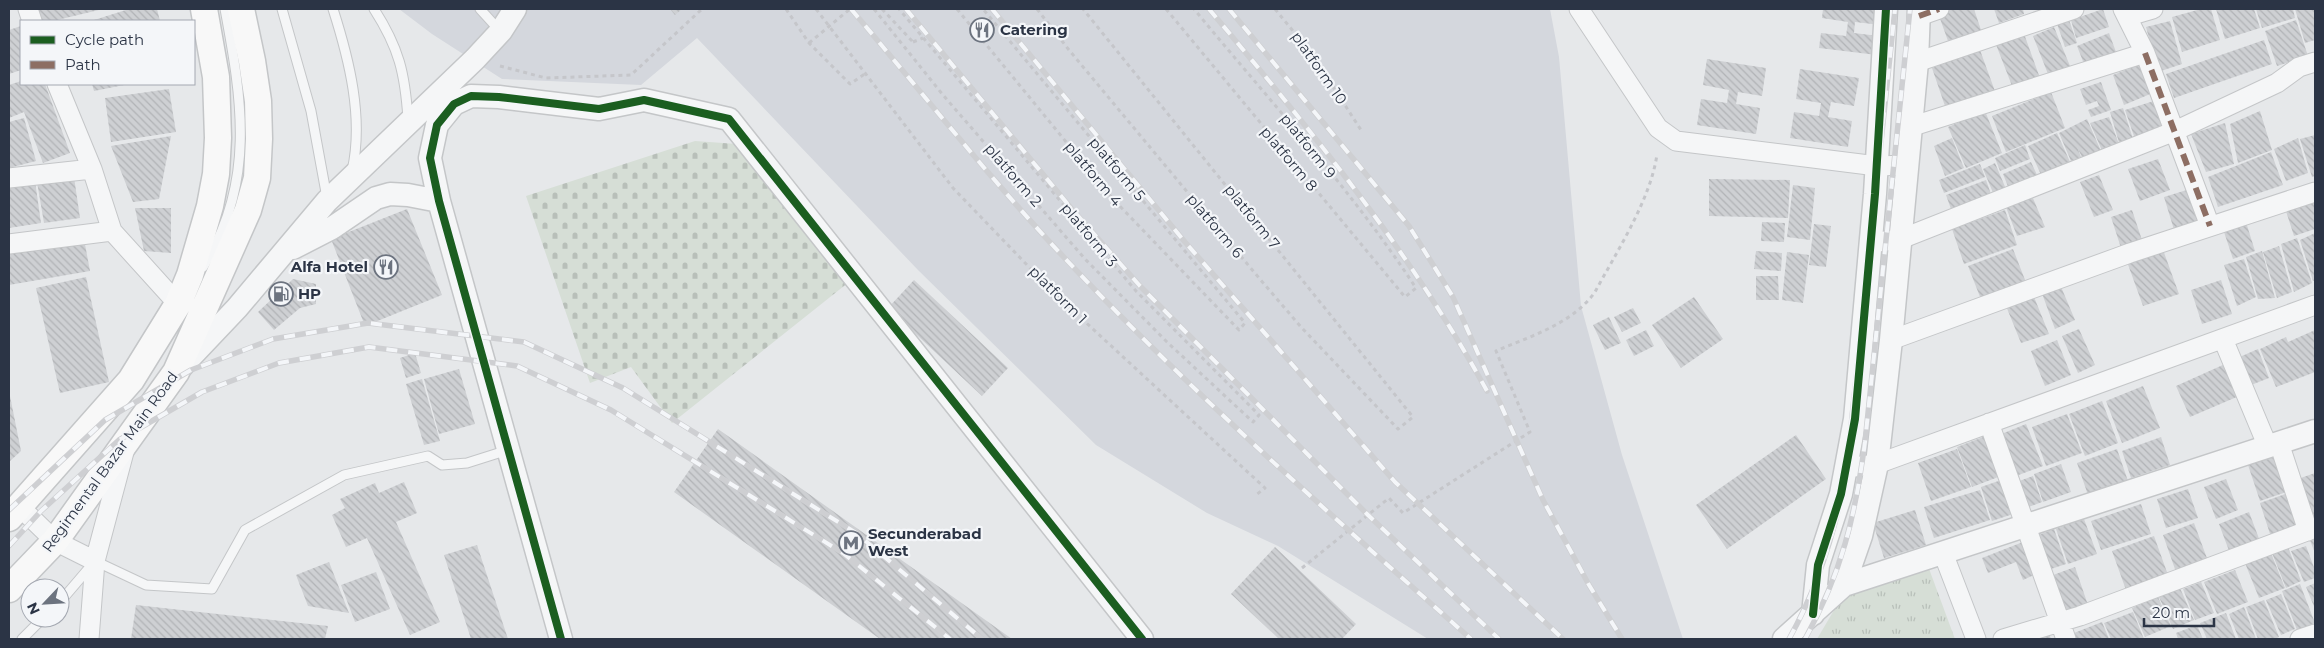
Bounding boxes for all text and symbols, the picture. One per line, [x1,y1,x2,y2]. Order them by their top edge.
restaurant icon: Catering [969,17,995,43]
legend [20,20,195,85]
place label: Catering [1000,20,1068,39]
street label: platform 10 [1287,28,1351,108]
text: Cycle path [65,30,144,49]
text: Path [65,55,101,74]
street label: platform 9 [1276,109,1340,182]
street label: platform 8 [1257,122,1322,195]
street label: platform 5 [1085,133,1150,205]
street label: platform 4 [1061,137,1126,210]
street label: platform 2 [981,139,1046,210]
street label: platform 7 [1220,180,1284,253]
street label: platform 6 [1183,190,1248,262]
street label: platform 3 [1057,199,1122,271]
restaurant icon: Alfa Hotel [373,254,399,280]
place label: Alfa Hotel [290,257,368,276]
street label: platform 1 [1025,262,1091,328]
fuel station icon: HP [268,281,294,307]
place label: HP [298,284,321,303]
street label: Regimental Bazar Main Road [38,368,182,556]
place label: Secunderabad West [868,524,982,560]
metro station icon: Secunderabad West [838,530,864,556]
north arrow [20,578,70,628]
scale bar [2144,596,2214,628]
text: N [23,600,44,617]
text: 20 m [2152,603,2190,622]

